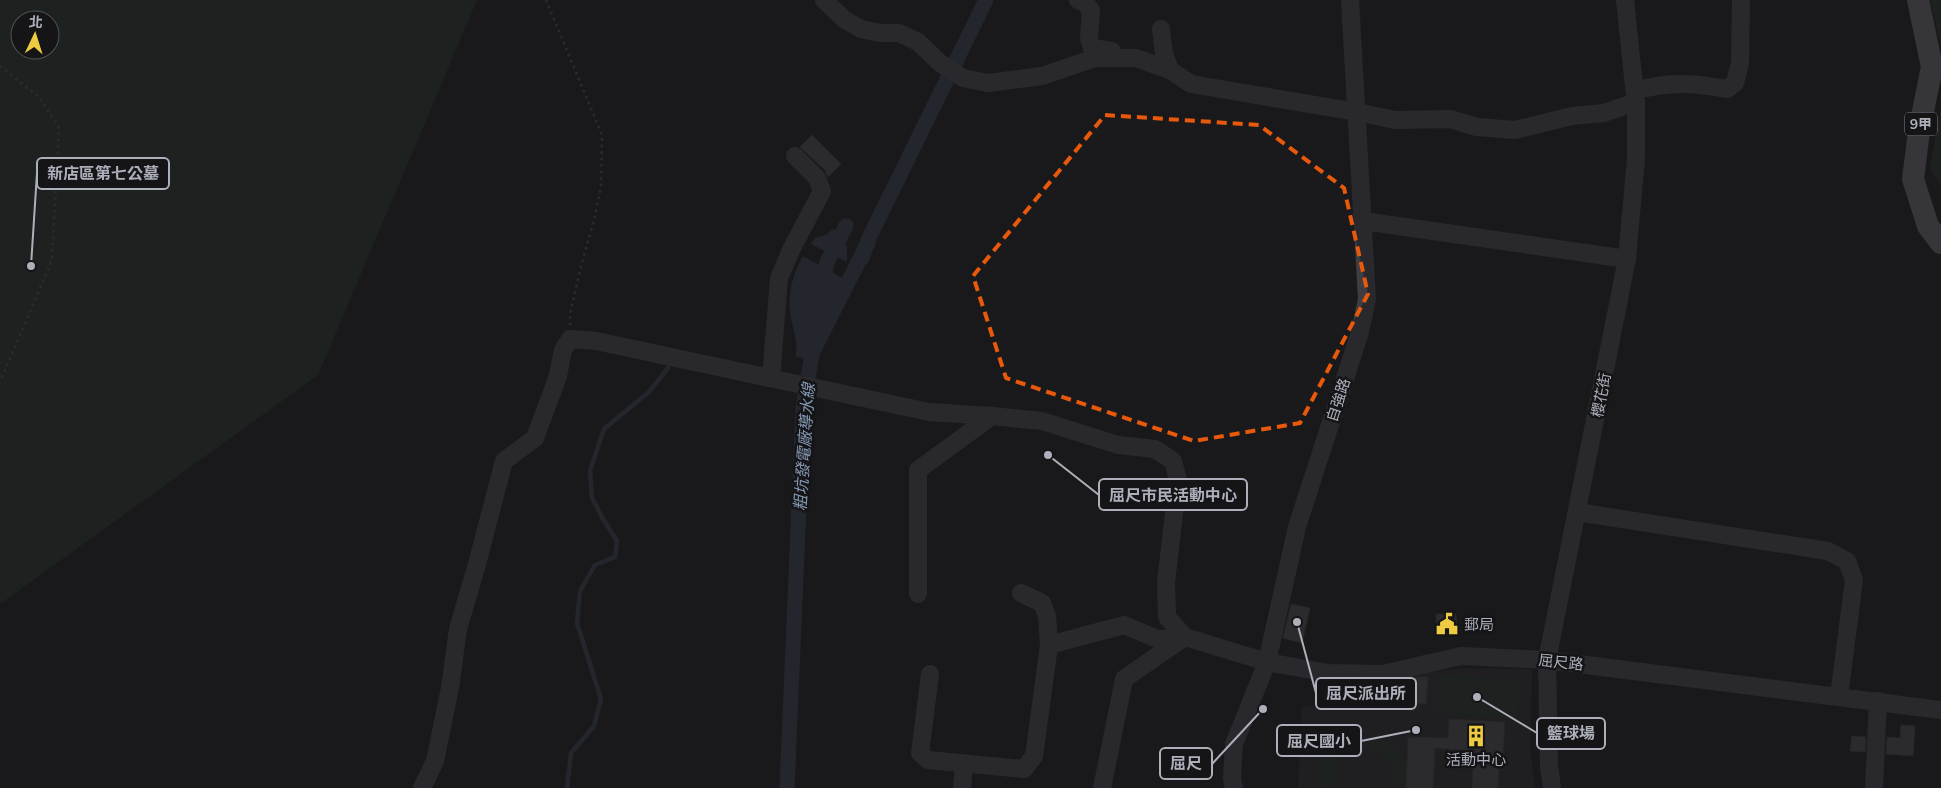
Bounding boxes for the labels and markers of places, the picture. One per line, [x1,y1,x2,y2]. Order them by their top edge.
callout: 新店區第七公墓 [37,158,169,189]
callout: 屈尺市民活動中心 [1099,479,1247,510]
public building icon: 郵局 [1434,611,1460,637]
place label: 郵局 [1464,615,1494,634]
callout: 屈尺派出所 [1316,678,1416,709]
callout: 籃球場 [1537,718,1605,749]
building icon: 活動中心 [1463,723,1489,749]
callout: 屈尺國小 [1277,725,1361,756]
callout: 屈尺 [1160,748,1212,779]
place label: 活動中心 [1446,750,1506,769]

